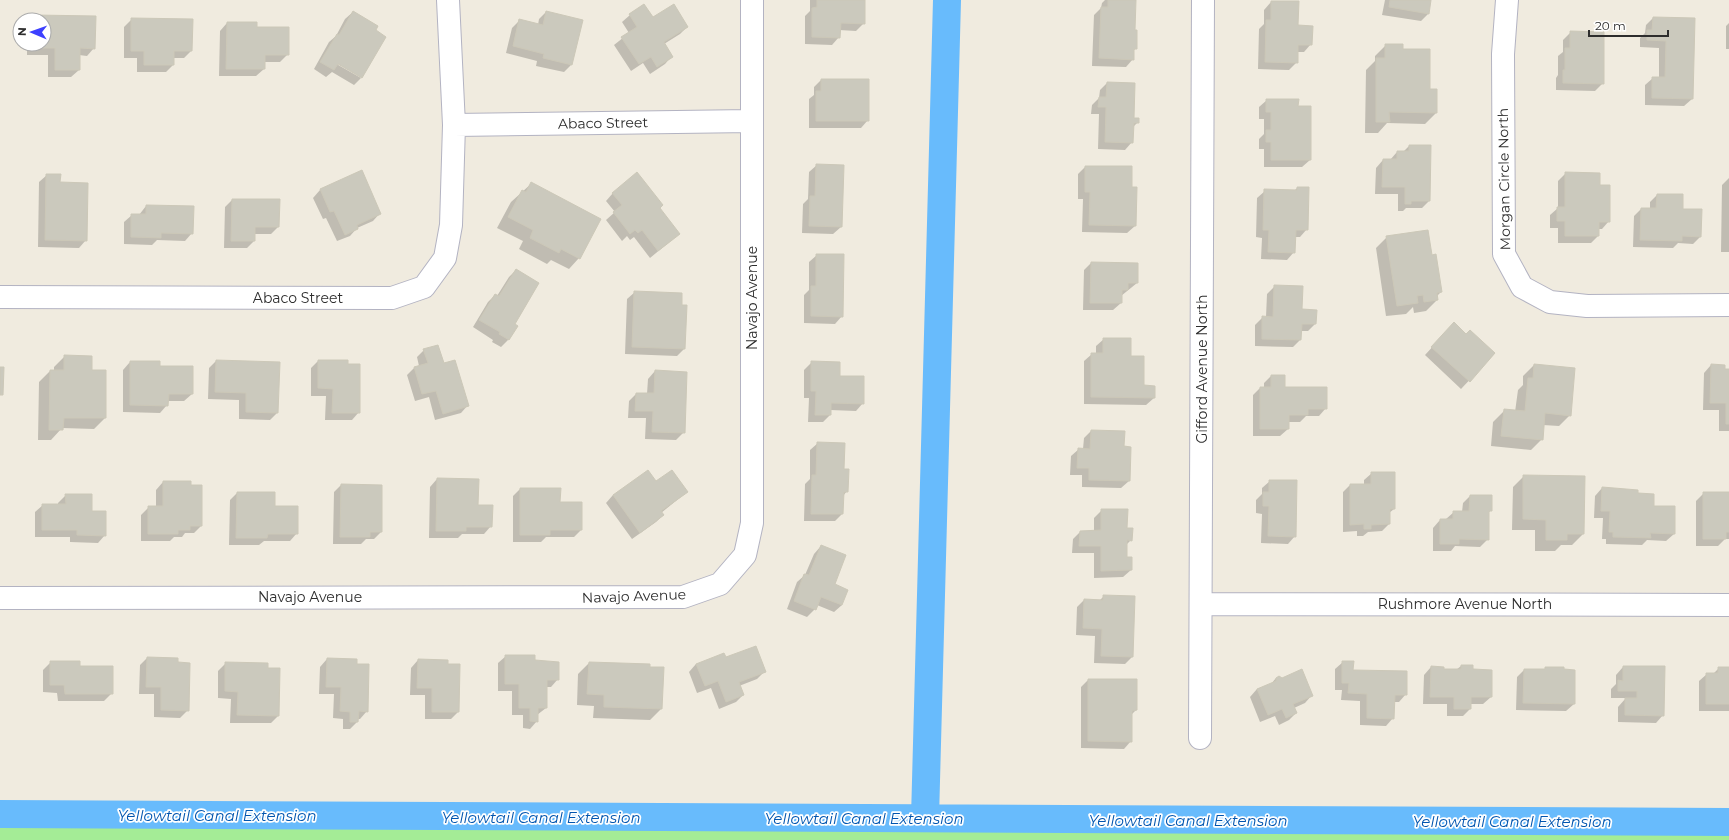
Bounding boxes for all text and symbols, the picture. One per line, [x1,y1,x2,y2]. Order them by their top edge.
north arrow [12,12,52,52]
scale bar [1589,12,1668,38]
text: 20 m [1595,18,1626,33]
text: N [15,27,29,36]
street label: Morgan Circle North [1494,108,1514,250]
street label: Abaco Street [558,113,649,133]
street label: Navajo Avenue [743,246,761,350]
street label: Abaco Street [253,289,343,307]
street label: Gifford Avenue North [1193,295,1211,444]
street label: Navajo Avenue [582,585,686,607]
street label: Navajo Avenue [258,588,362,606]
street label: Rushmore Avenue North [1378,595,1552,613]
water label: Yellowtail Canal Extension [117,806,317,825]
water label: Yellowtail Canal Extension [441,808,641,827]
water label: Yellowtail Canal Extension [764,809,964,828]
water label: Yellowtail Canal Extension [1088,811,1288,830]
water label: Yellowtail Canal Extension [1412,812,1612,831]

